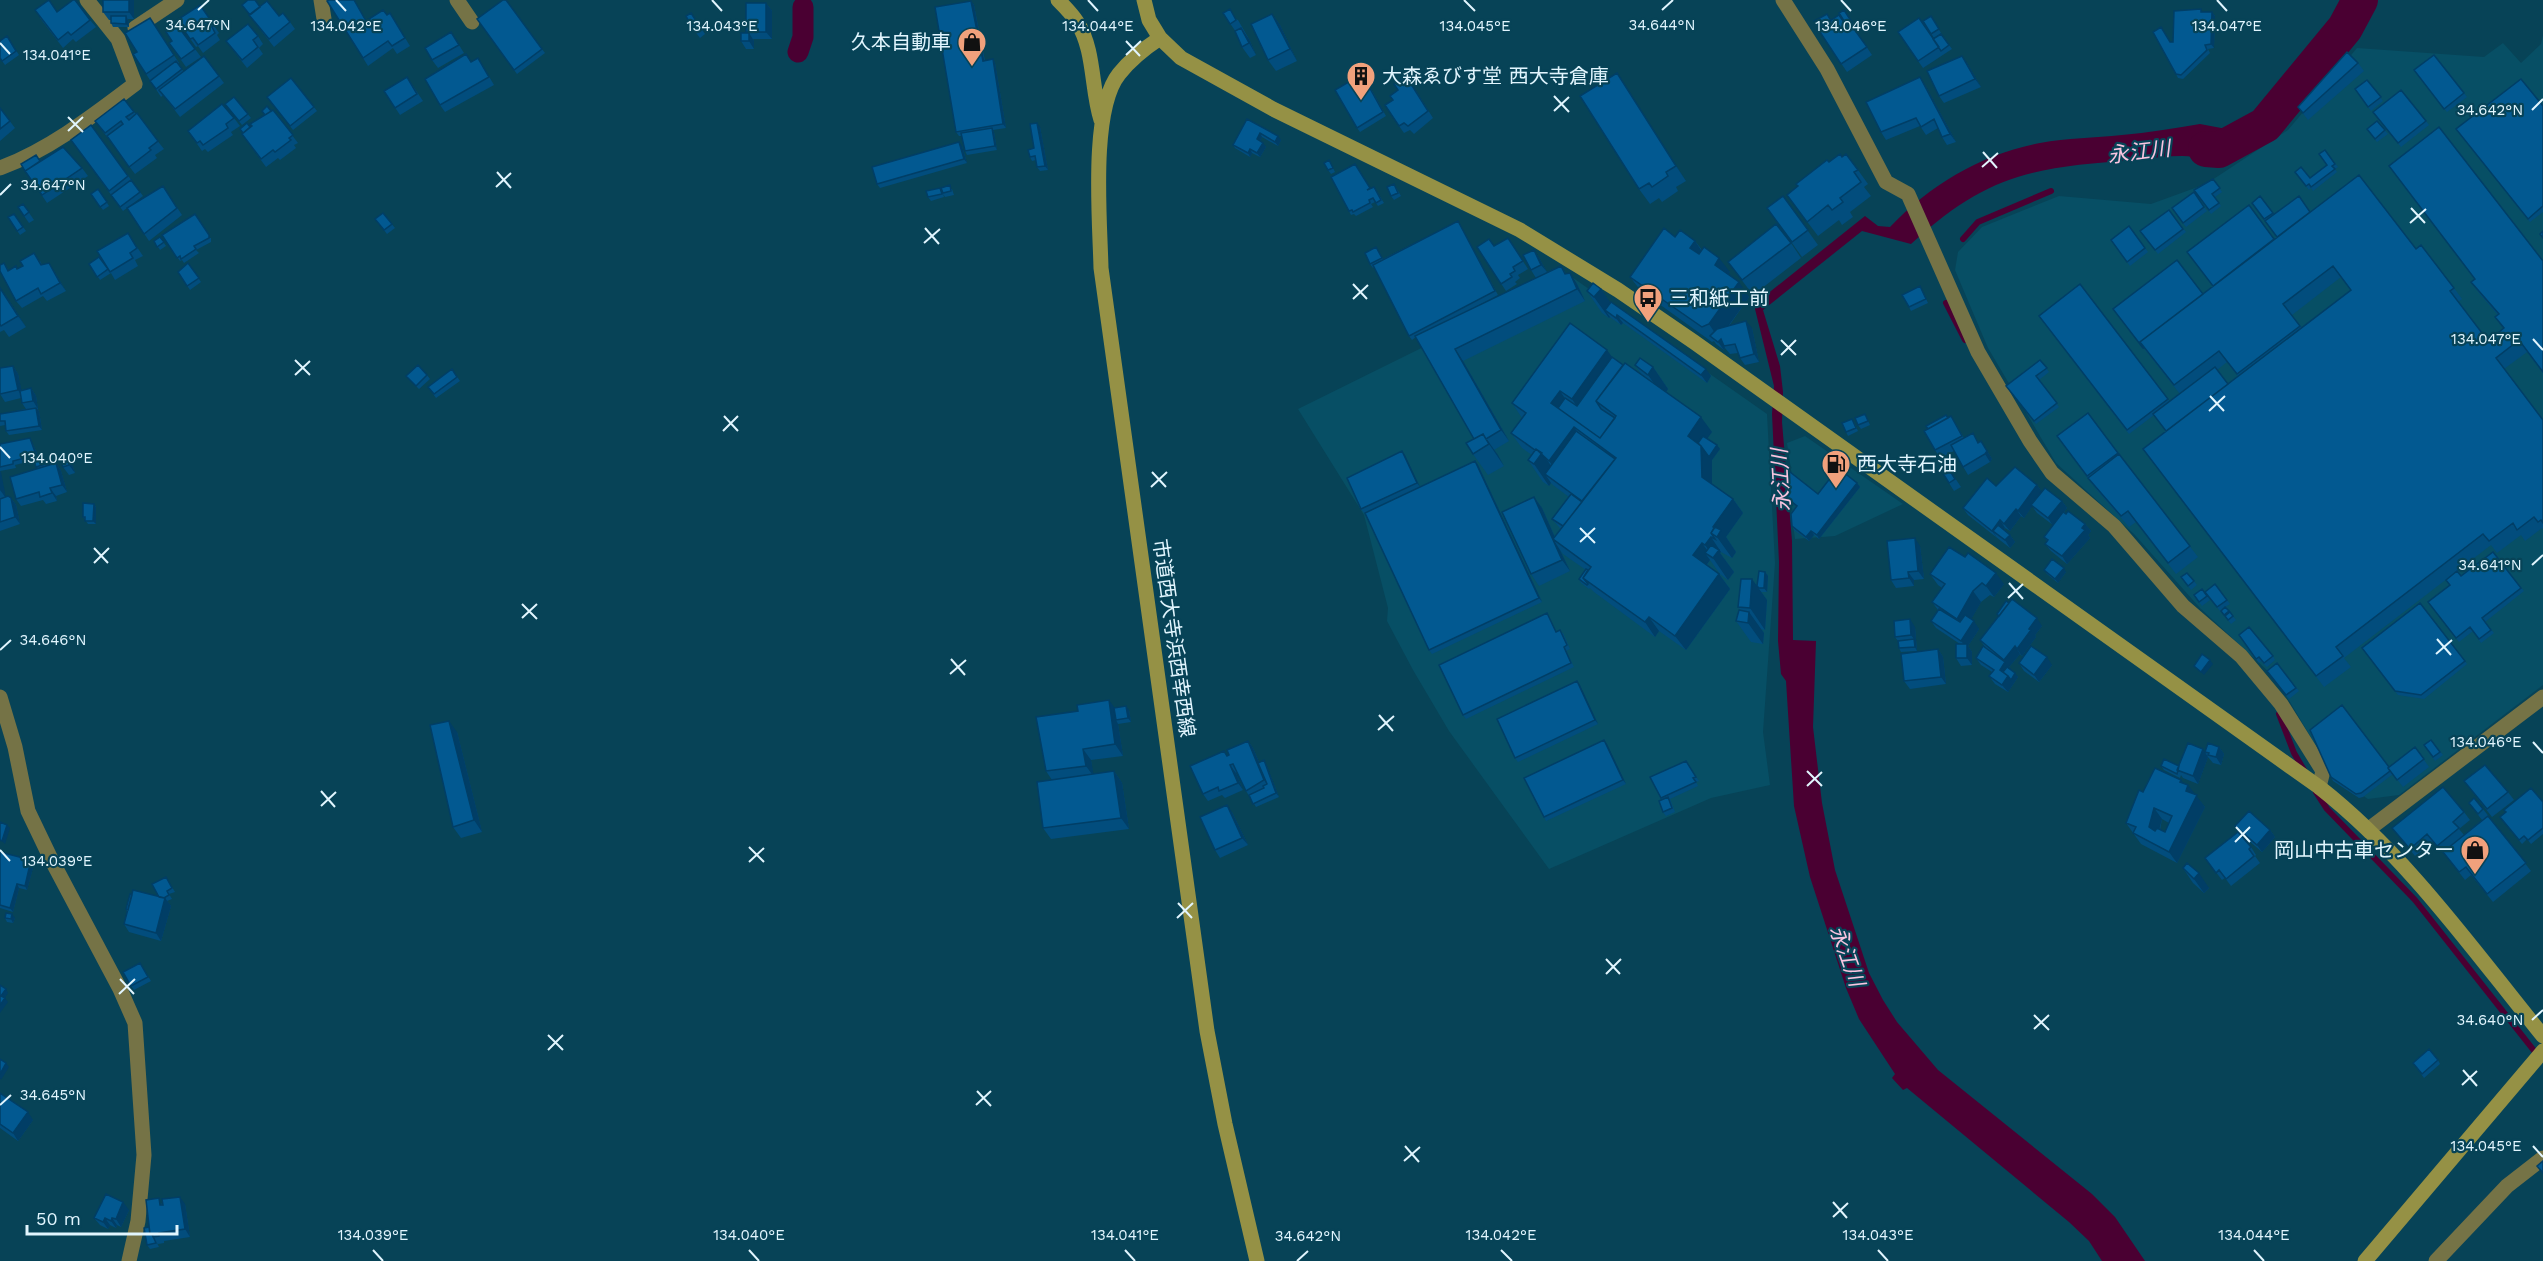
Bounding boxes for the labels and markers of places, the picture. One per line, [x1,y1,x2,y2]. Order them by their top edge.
shop icon: 久本自動車 [956,26,988,68]
place label: 久本自動車 [851,30,951,54]
building icon: 大森ゑびす堂 西大寺倉庫 [1345,60,1377,102]
place label: 大森ゑびす堂 西大寺倉庫 [1382,64,1609,88]
bus stop icon: 三和紙工前 [1632,282,1664,324]
place label: 三和紙工前 [1669,286,1769,310]
fuel station icon: 西大寺石油 [1820,448,1852,490]
place label: 西大寺石油 [1857,452,1957,476]
shop icon: 岡山中古車センター [2459,834,2491,876]
place label: 岡山中古車センター [2274,838,2454,862]

